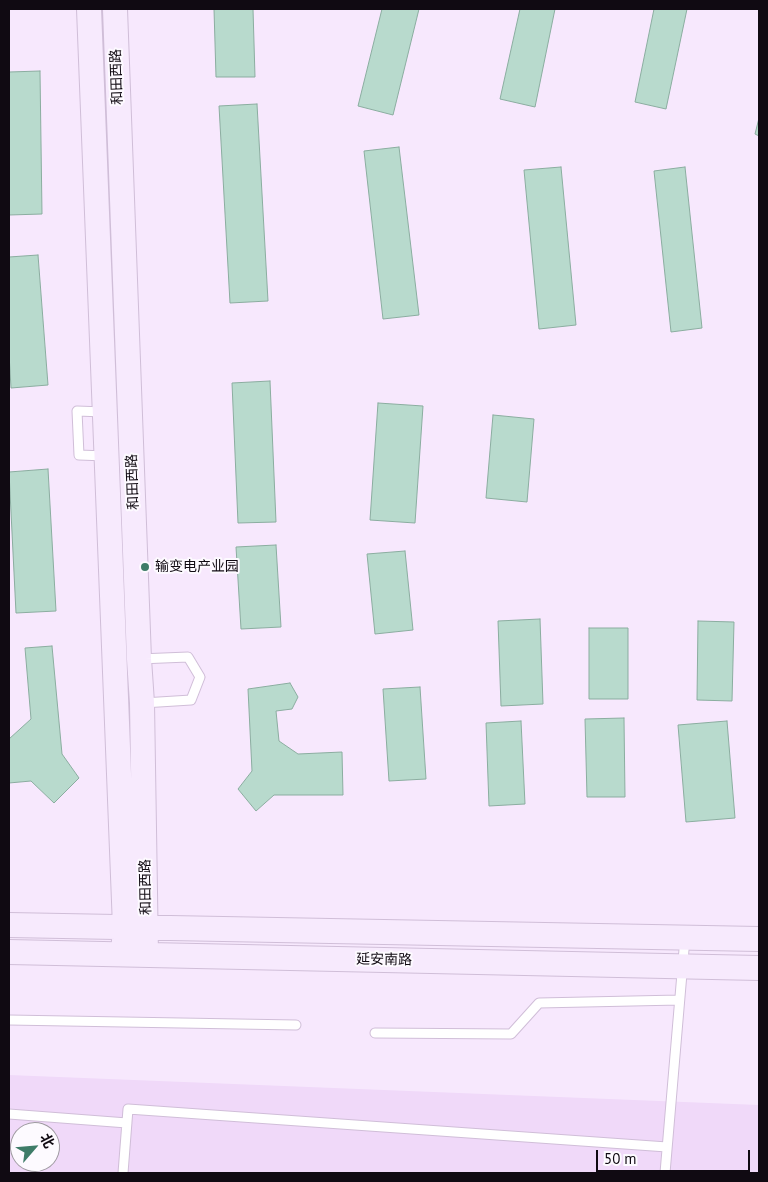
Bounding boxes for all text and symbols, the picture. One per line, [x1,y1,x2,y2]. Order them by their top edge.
street label: 和田西路 [108,49,126,105]
street label: 和田西路 [124,454,142,510]
place label: 输变电产业园 [155,559,239,575]
marker: 输变电产业园 [139,561,151,573]
street label: 和田西路 [137,859,155,915]
street label: 延安南路 [356,951,412,969]
north arrow [10,1122,60,1172]
text: 北 [36,1130,59,1151]
scale bar [598,1140,752,1172]
text: 50 m [604,1149,637,1168]

